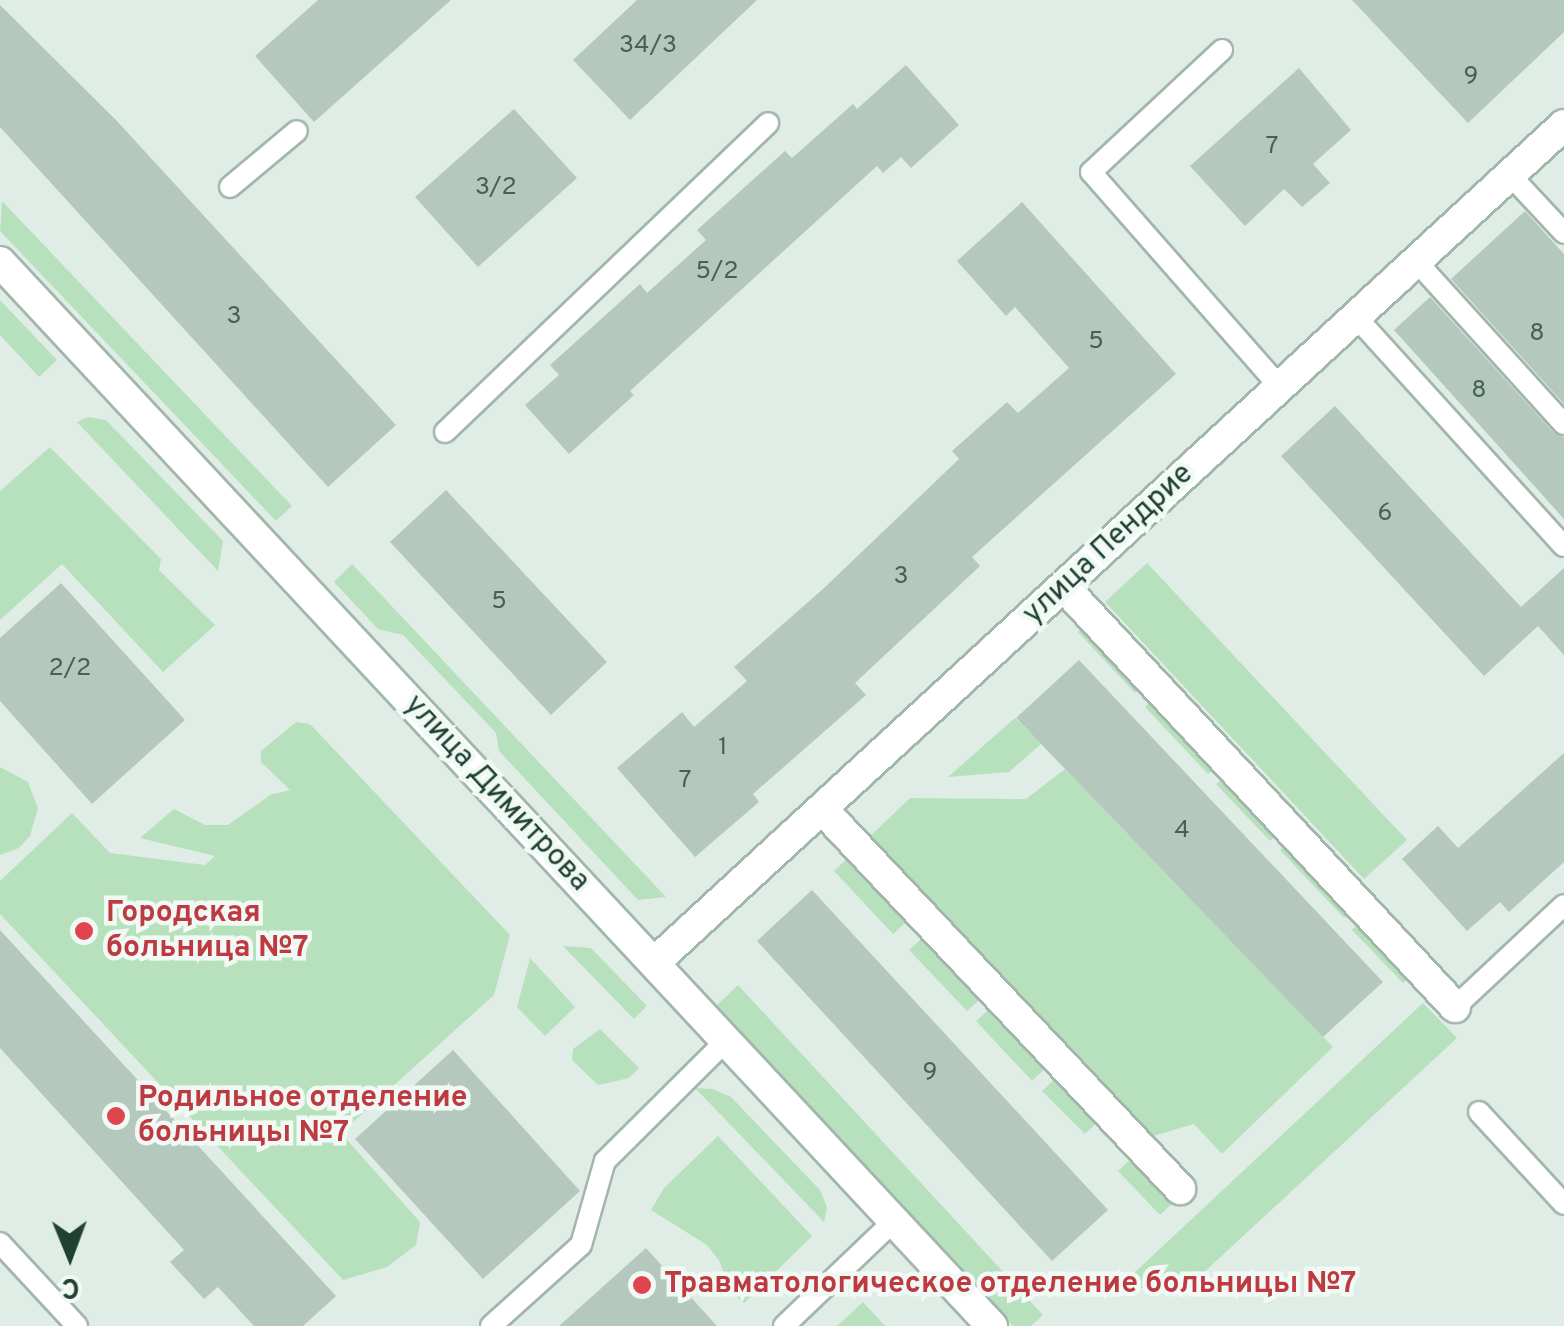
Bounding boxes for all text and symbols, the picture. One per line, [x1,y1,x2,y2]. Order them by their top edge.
house number: 34/3 [619,31,677,61]
house number: 9 [1464,62,1478,92]
house number: 7 [1265,132,1279,162]
house number: 3/2 [475,173,517,203]
house number: 5/2 [695,257,739,287]
house number: 3 [226,302,242,332]
house number: 8 [1529,319,1545,349]
house number: 5 [1088,327,1104,357]
house number: 8 [1471,376,1487,406]
street label: улица Пендрие [1016,457,1202,633]
house number: 6 [1378,499,1392,529]
house number: 3 [893,562,909,592]
house number: 5 [491,587,507,617]
house number: 2/2 [49,654,91,684]
street label: улица Димитрова [396,688,596,900]
house number: 1 [718,733,728,763]
house number: 7 [678,766,692,796]
house number: 4 [1174,816,1190,846]
place label: Городская больница №7 [106,896,309,966]
marker: Городская больница №7 [71,918,97,944]
house number: 9 [923,1058,937,1088]
place label: Родильное отделение больницы №7 [138,1081,468,1152]
marker: Родильное отделение больницы №7 [103,1103,129,1129]
north arrow [20,1206,120,1306]
place label: Травматологическое отделение больницы №7 [664,1267,1356,1303]
text: С [61,1268,80,1304]
marker: Травматологическое отделение больницы №7 [629,1272,655,1298]

